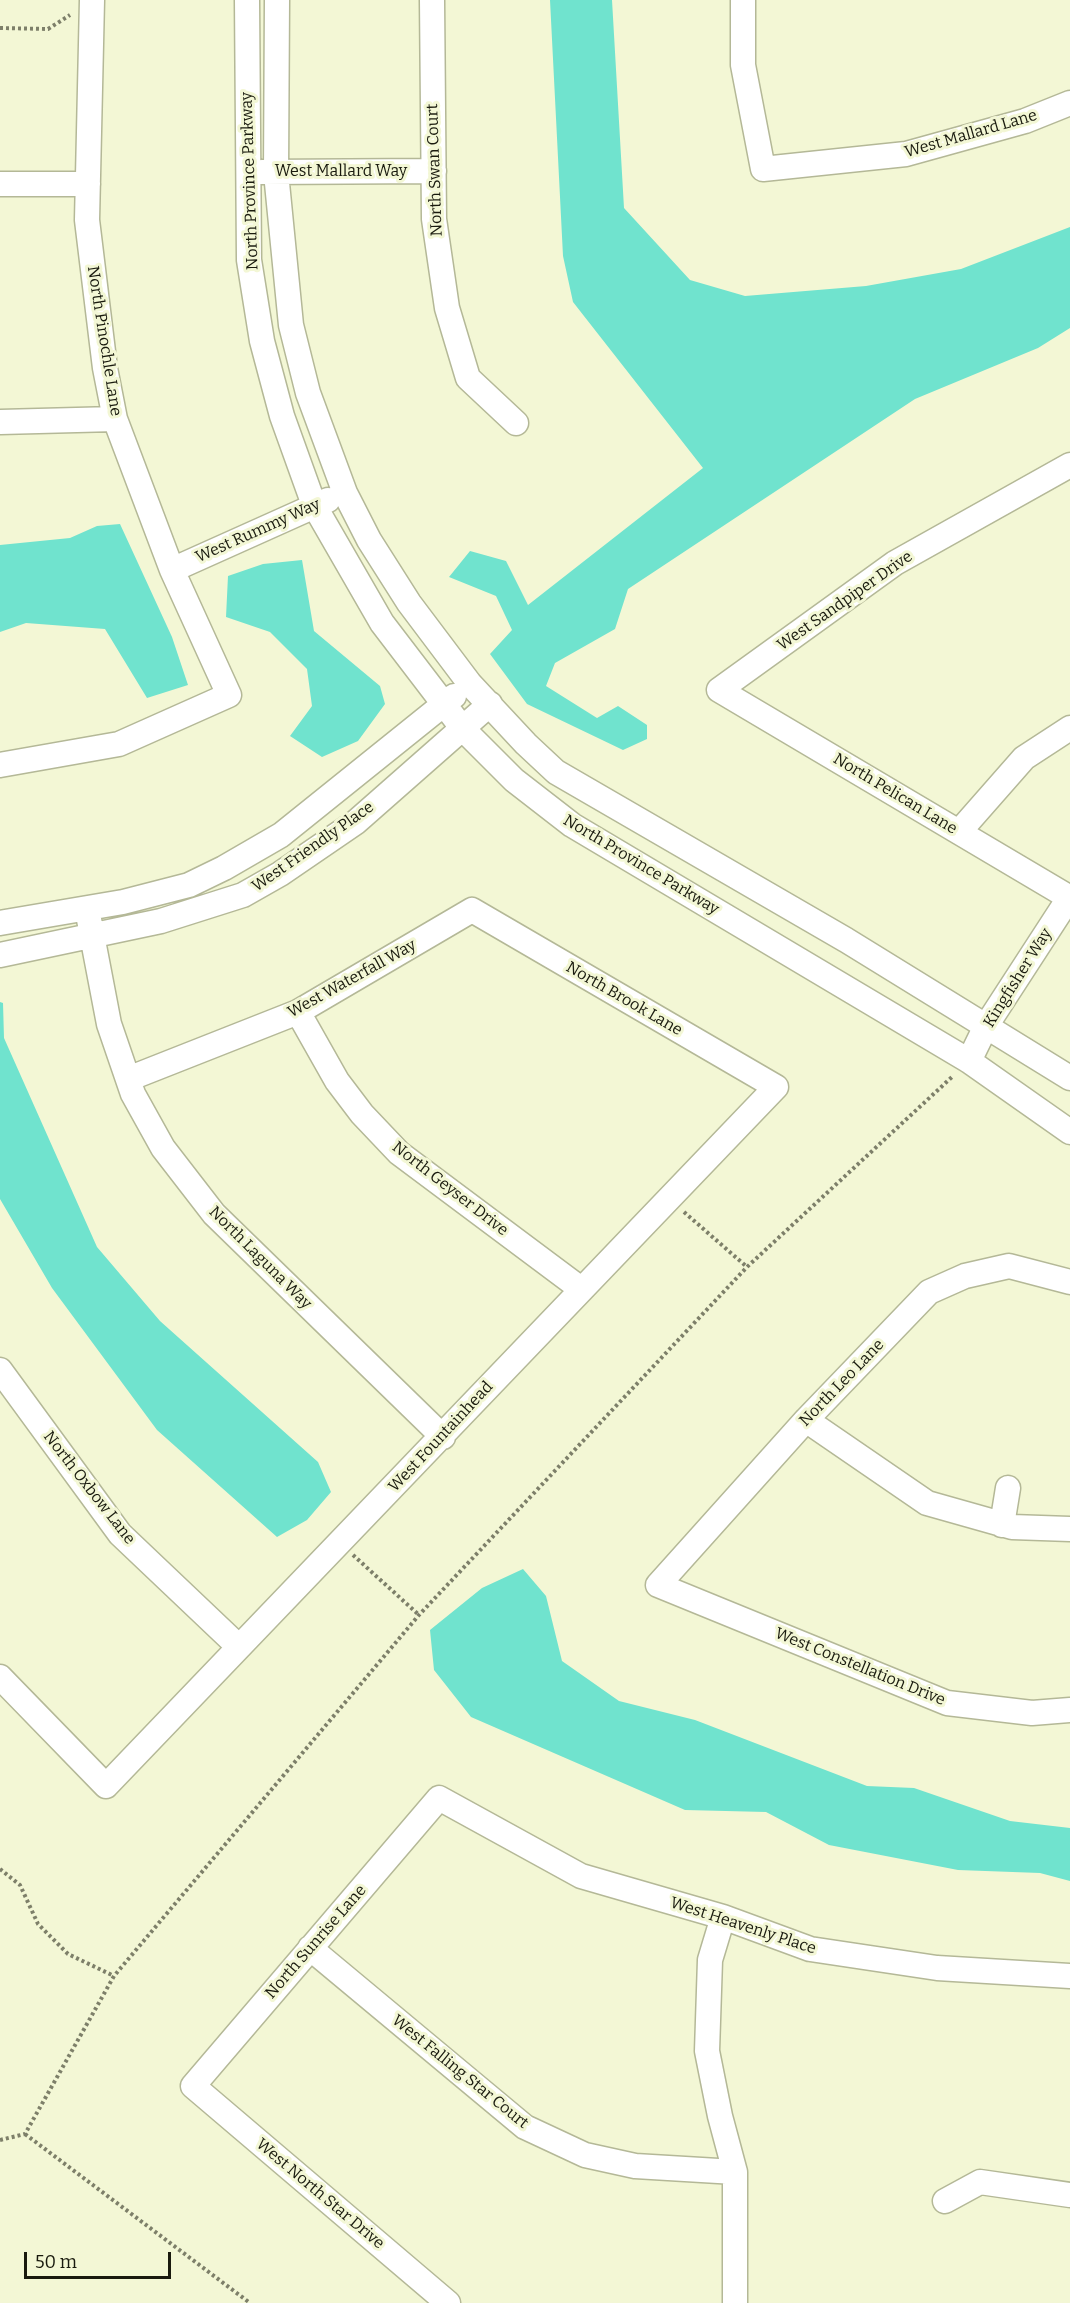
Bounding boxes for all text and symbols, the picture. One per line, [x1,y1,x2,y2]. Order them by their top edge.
street label: North Province Parkway [237,92,263,270]
street label: North Swan Court [423,103,447,237]
street label: West Mallard Lane [903,106,1039,162]
street label: West Mallard Way [275,162,407,182]
street label: North Pinochle Lane [83,265,125,417]
street label: West Rummy Way [193,495,323,567]
street label: West Sandpiper Drive [774,547,916,655]
street label: North Pelican Lane [830,749,960,839]
street label: West Friendly Place [248,798,378,896]
street label: North Province Parkway [560,811,722,919]
street label: Kingfisher Way [980,925,1056,1031]
street label: West Waterfall Way [284,936,420,1022]
street label: North Brook Lane [562,958,686,1040]
street label: North Geyser Drive [388,1138,512,1240]
street label: North Laguna Way [205,1203,315,1313]
street label: North Leo Lane [796,1336,888,1430]
street label: West Fountainhead [385,1378,497,1496]
street label: North Oxbow Lane [39,1428,139,1548]
street label: West Constellation Drive [772,1624,948,1710]
street label: North Sunrise Lane [261,1881,371,2003]
street label: West Heavenly Place [668,1893,818,1959]
street label: West Falling Star Court [388,2011,532,2133]
street label: West North Star Drive [252,2135,388,2253]
scale bar [27,2240,174,2278]
text: 50 m [35,2251,77,2273]

